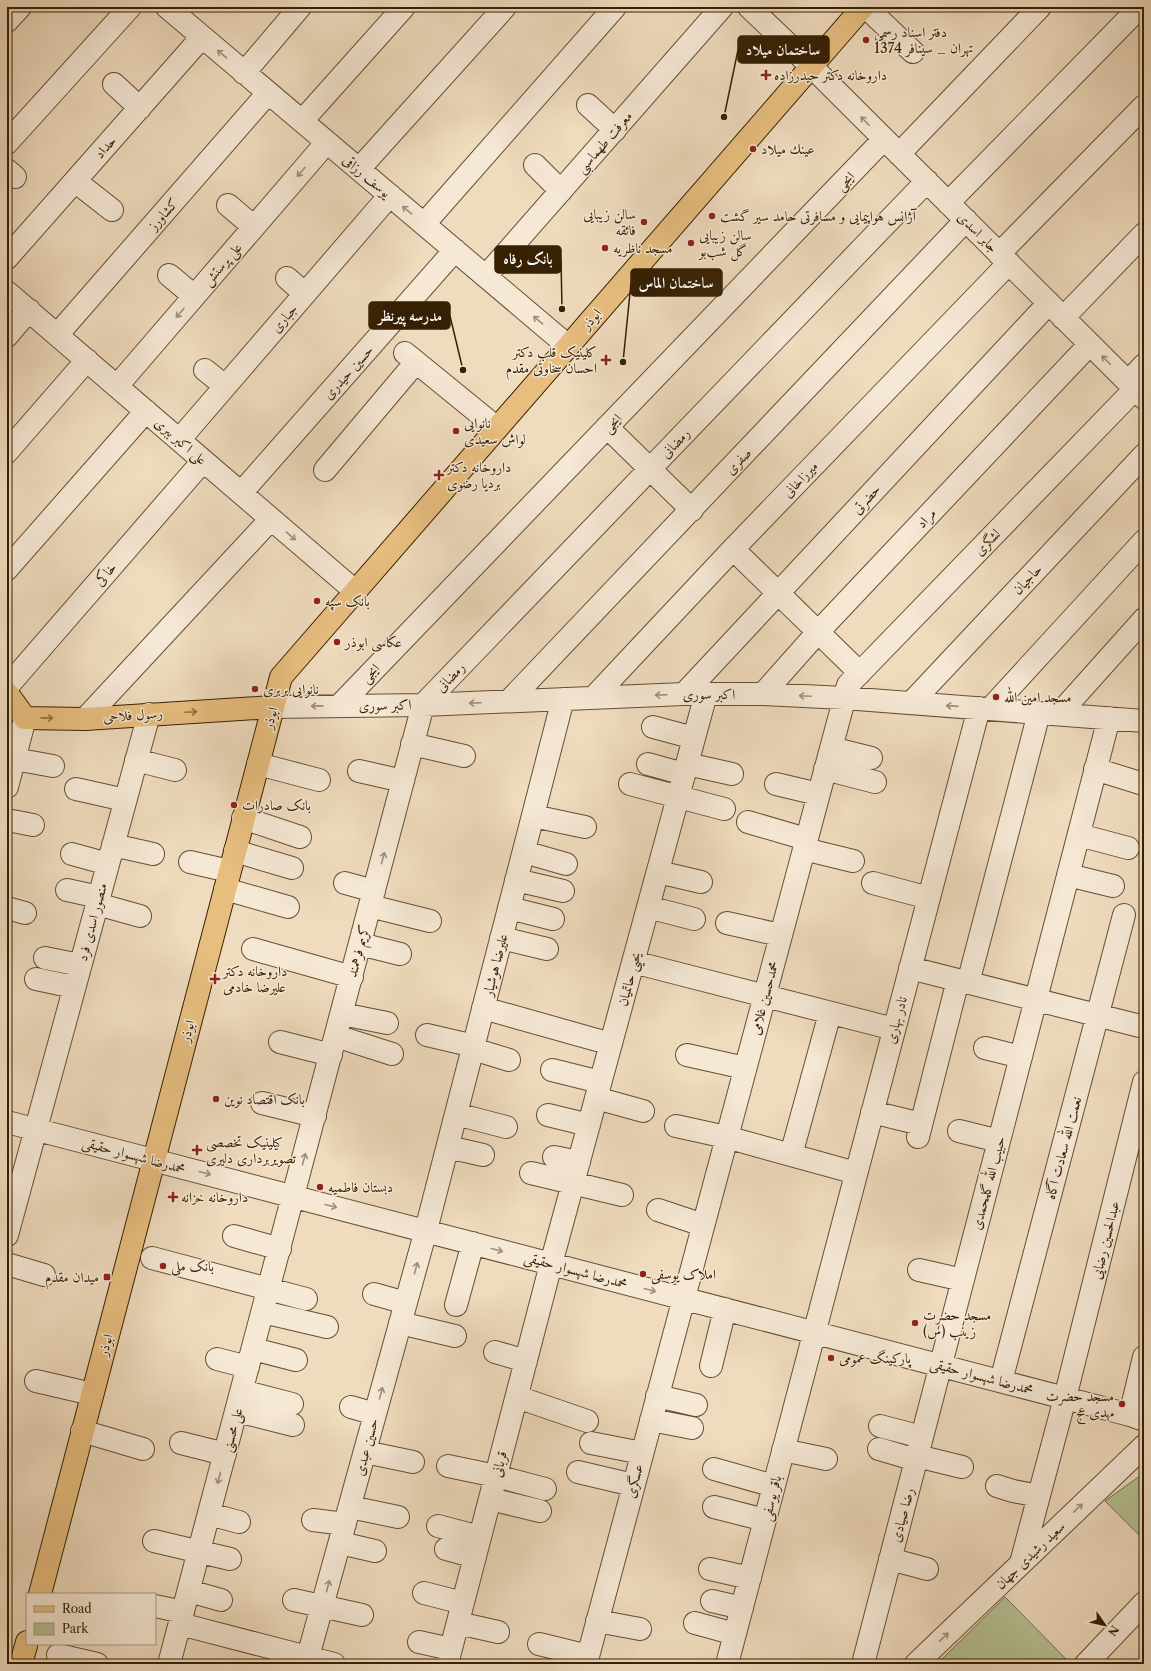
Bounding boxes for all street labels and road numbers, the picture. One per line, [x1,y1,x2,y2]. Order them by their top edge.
street label: معرفت طهماسبی [572,107,638,179]
street label: حداد [90,132,120,162]
street label: یوسف رزاقی [339,151,396,202]
street label: ایجی [832,167,859,195]
street label: کشاورز [143,194,182,235]
street label: جابر اسدی [954,208,1002,256]
street label: علی پرستش [198,239,246,290]
street label: جباری [267,300,301,336]
street label: ابوذر [576,305,605,335]
street label: حسین حیدری [319,341,377,403]
street label: ایجی [599,409,626,437]
street label: علی اکبر ببری [151,413,211,469]
street label: رمضانی [656,424,694,462]
street label: صفری [721,444,755,478]
street label: میرزاخانی [778,457,822,501]
street label: حضرتی [848,480,885,518]
street label: مراد [912,504,941,532]
street label: لشگری [970,525,1005,560]
street label: خاکی [90,558,120,590]
street label: حاجیان [1008,560,1046,598]
street label: رمضانی [431,658,469,696]
street label: ایجی [357,659,384,687]
street label: اکبر سوری [683,685,735,703]
street label: اکبر سوری [358,696,412,714]
street label: رسول فلاحی [103,704,163,726]
street label: ابوذر [258,705,282,733]
street label: منصور اسدی فرد [73,881,111,963]
street label: کریم فرهمند [342,923,377,980]
street label: علیرضا هوشیار [478,932,511,1000]
street label: یحیی حاتمیان [613,949,648,1009]
street label: محمدحسین غلامی [746,959,782,1037]
street label: نادر بهاری [881,994,912,1046]
street label: ابوذر [175,1018,199,1046]
street label: نعمت الله سعادت آگاه [1039,1094,1085,1201]
street label: محمدرضا شهسوار حقیقی [80,1133,188,1179]
street label: حبیب الله گلمحمدی [965,1134,1010,1232]
street label: عبدالحسین رضایی [1087,1199,1124,1281]
street label: محمدرضا شهسوار حقیقی [522,1248,630,1294]
street label: ابوذر [93,1332,117,1360]
street label: محمدرضا شهسوار حقیقی [928,1354,1036,1400]
street label: علی محسنی [217,1406,247,1454]
street label: حسین عبدی [350,1416,382,1478]
street label: قربانی [487,1449,511,1479]
street label: عسگری [621,1462,648,1500]
street label: باقر یوسفی [757,1473,787,1523]
street label: رضا صیادی [886,1486,918,1544]
street label: سعید رشیدی جهان [991,1517,1069,1593]

